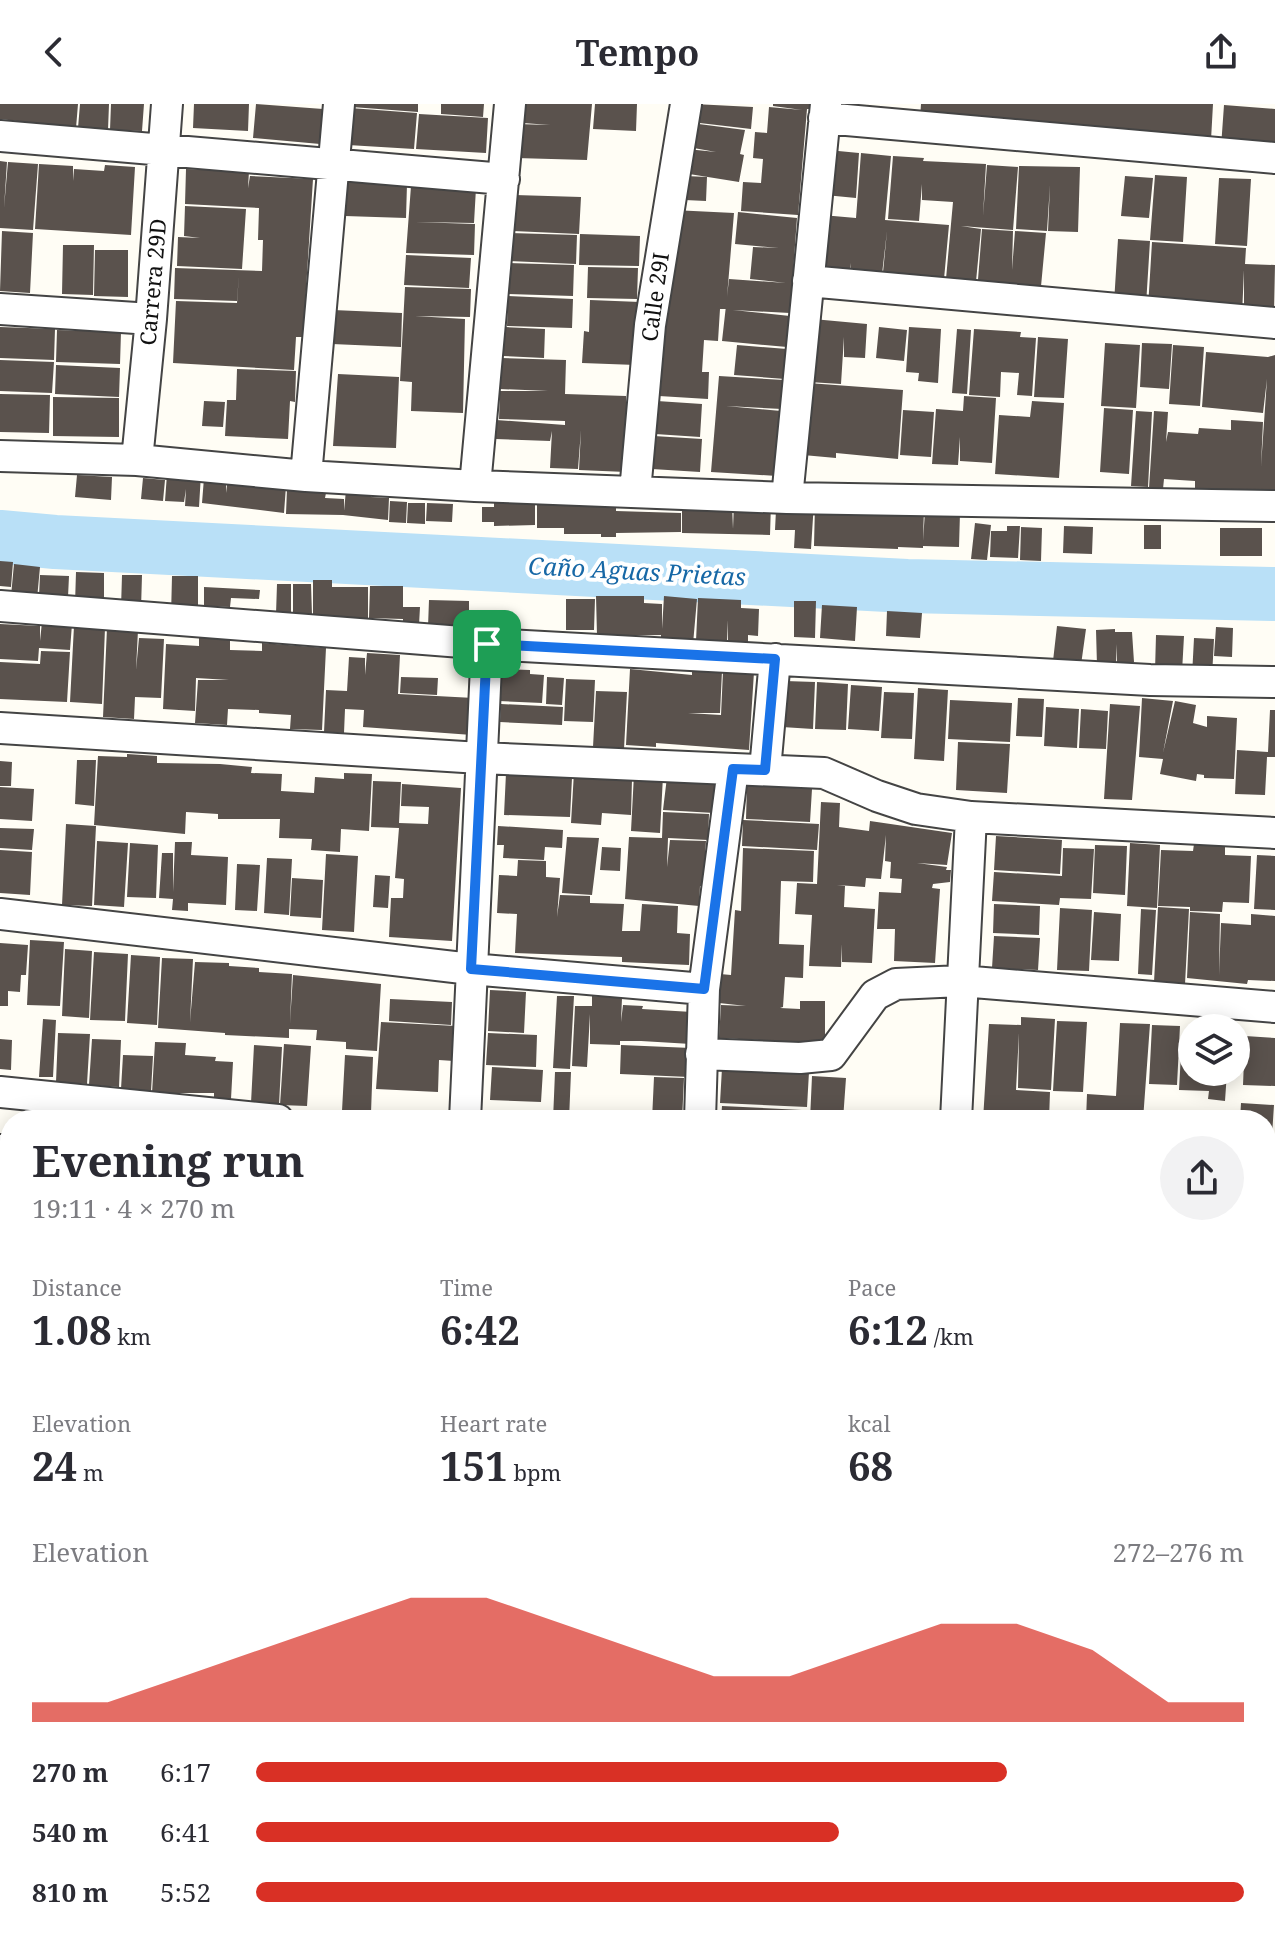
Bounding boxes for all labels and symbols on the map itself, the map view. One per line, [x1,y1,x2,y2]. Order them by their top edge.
street label: Carrera 29D [132,217,172,346]
street label: Calle 29I [633,250,675,343]
water label: Caño Aguas Prietas [527,548,747,593]
pin [453,610,521,678]

